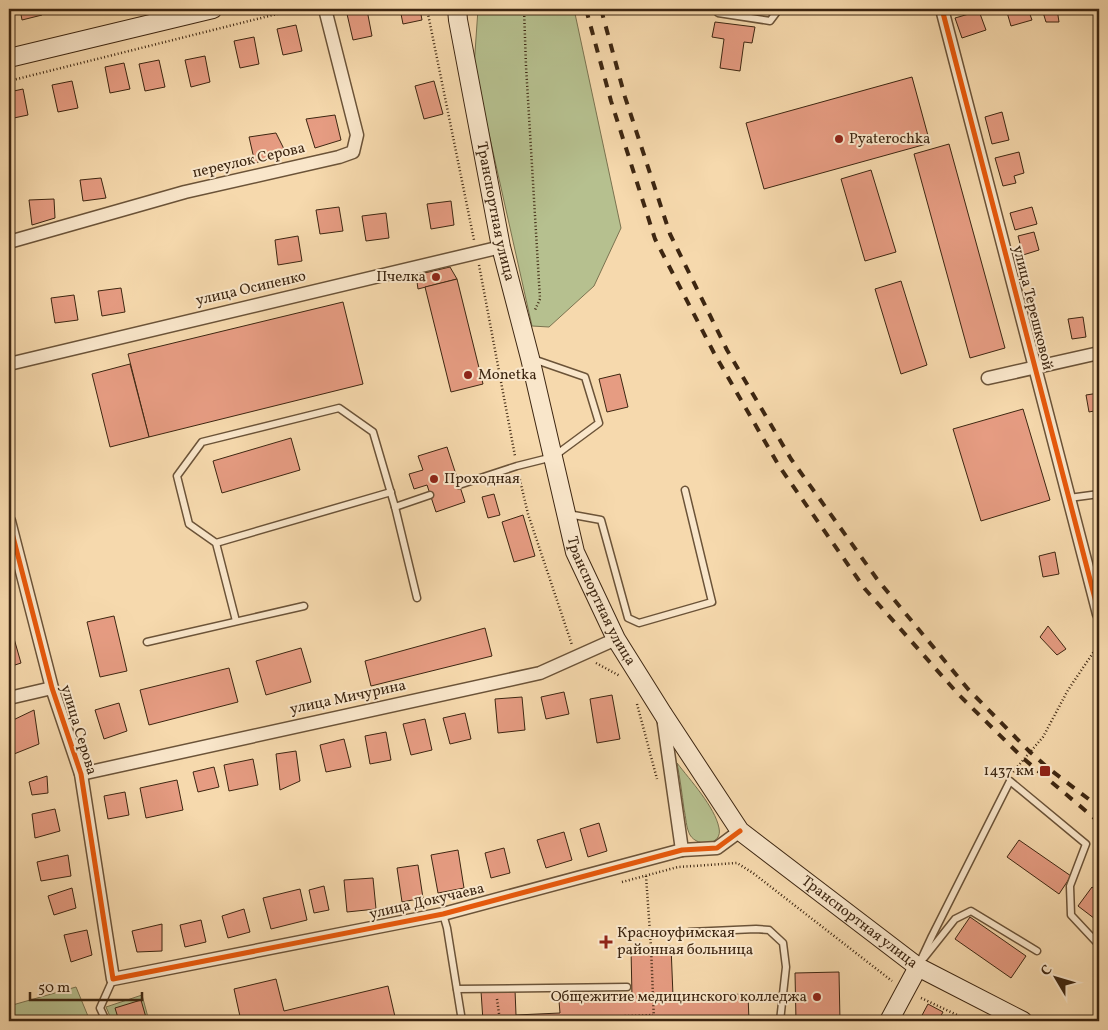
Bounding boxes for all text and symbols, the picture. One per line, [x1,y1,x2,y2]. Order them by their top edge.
place label: Pyaterochka [849,129,930,150]
marker: Pyaterochka [833,133,845,145]
street label: переулок Серова [191,138,307,184]
street label: Транспортная улица [471,140,520,283]
street label: улица Терешковой [1006,243,1058,373]
street label: улица Осипенко [194,266,308,312]
place label: Пчелка [376,267,426,288]
marker: Пчелка [430,271,442,283]
place label: Monetka [478,365,537,386]
marker: Monetka [462,369,474,381]
place label: Проходная [444,469,520,490]
marker: Проходная [428,473,440,485]
street label: Транспортная улица [561,534,641,670]
street label: улица Мичурина [288,675,408,721]
street label: улица Серова [54,682,102,778]
place label: 1437 км [984,761,1034,782]
marker: 1437 км [1038,764,1052,778]
street label: Транспортная улица [797,871,922,974]
street label: улица Докучаева [367,879,487,925]
place label: Красноуфимская районная больница [617,923,753,961]
marker: Красноуфимская районная больница [599,935,613,949]
north arrow [1030,952,1080,1002]
text: С [1037,962,1057,980]
scale bar [30,970,142,1002]
text: 50 m [38,978,70,999]
place label: Общежитие медицинского колледжа [551,987,807,1008]
marker: Общежитие медицинского колледжа [811,991,823,1003]

